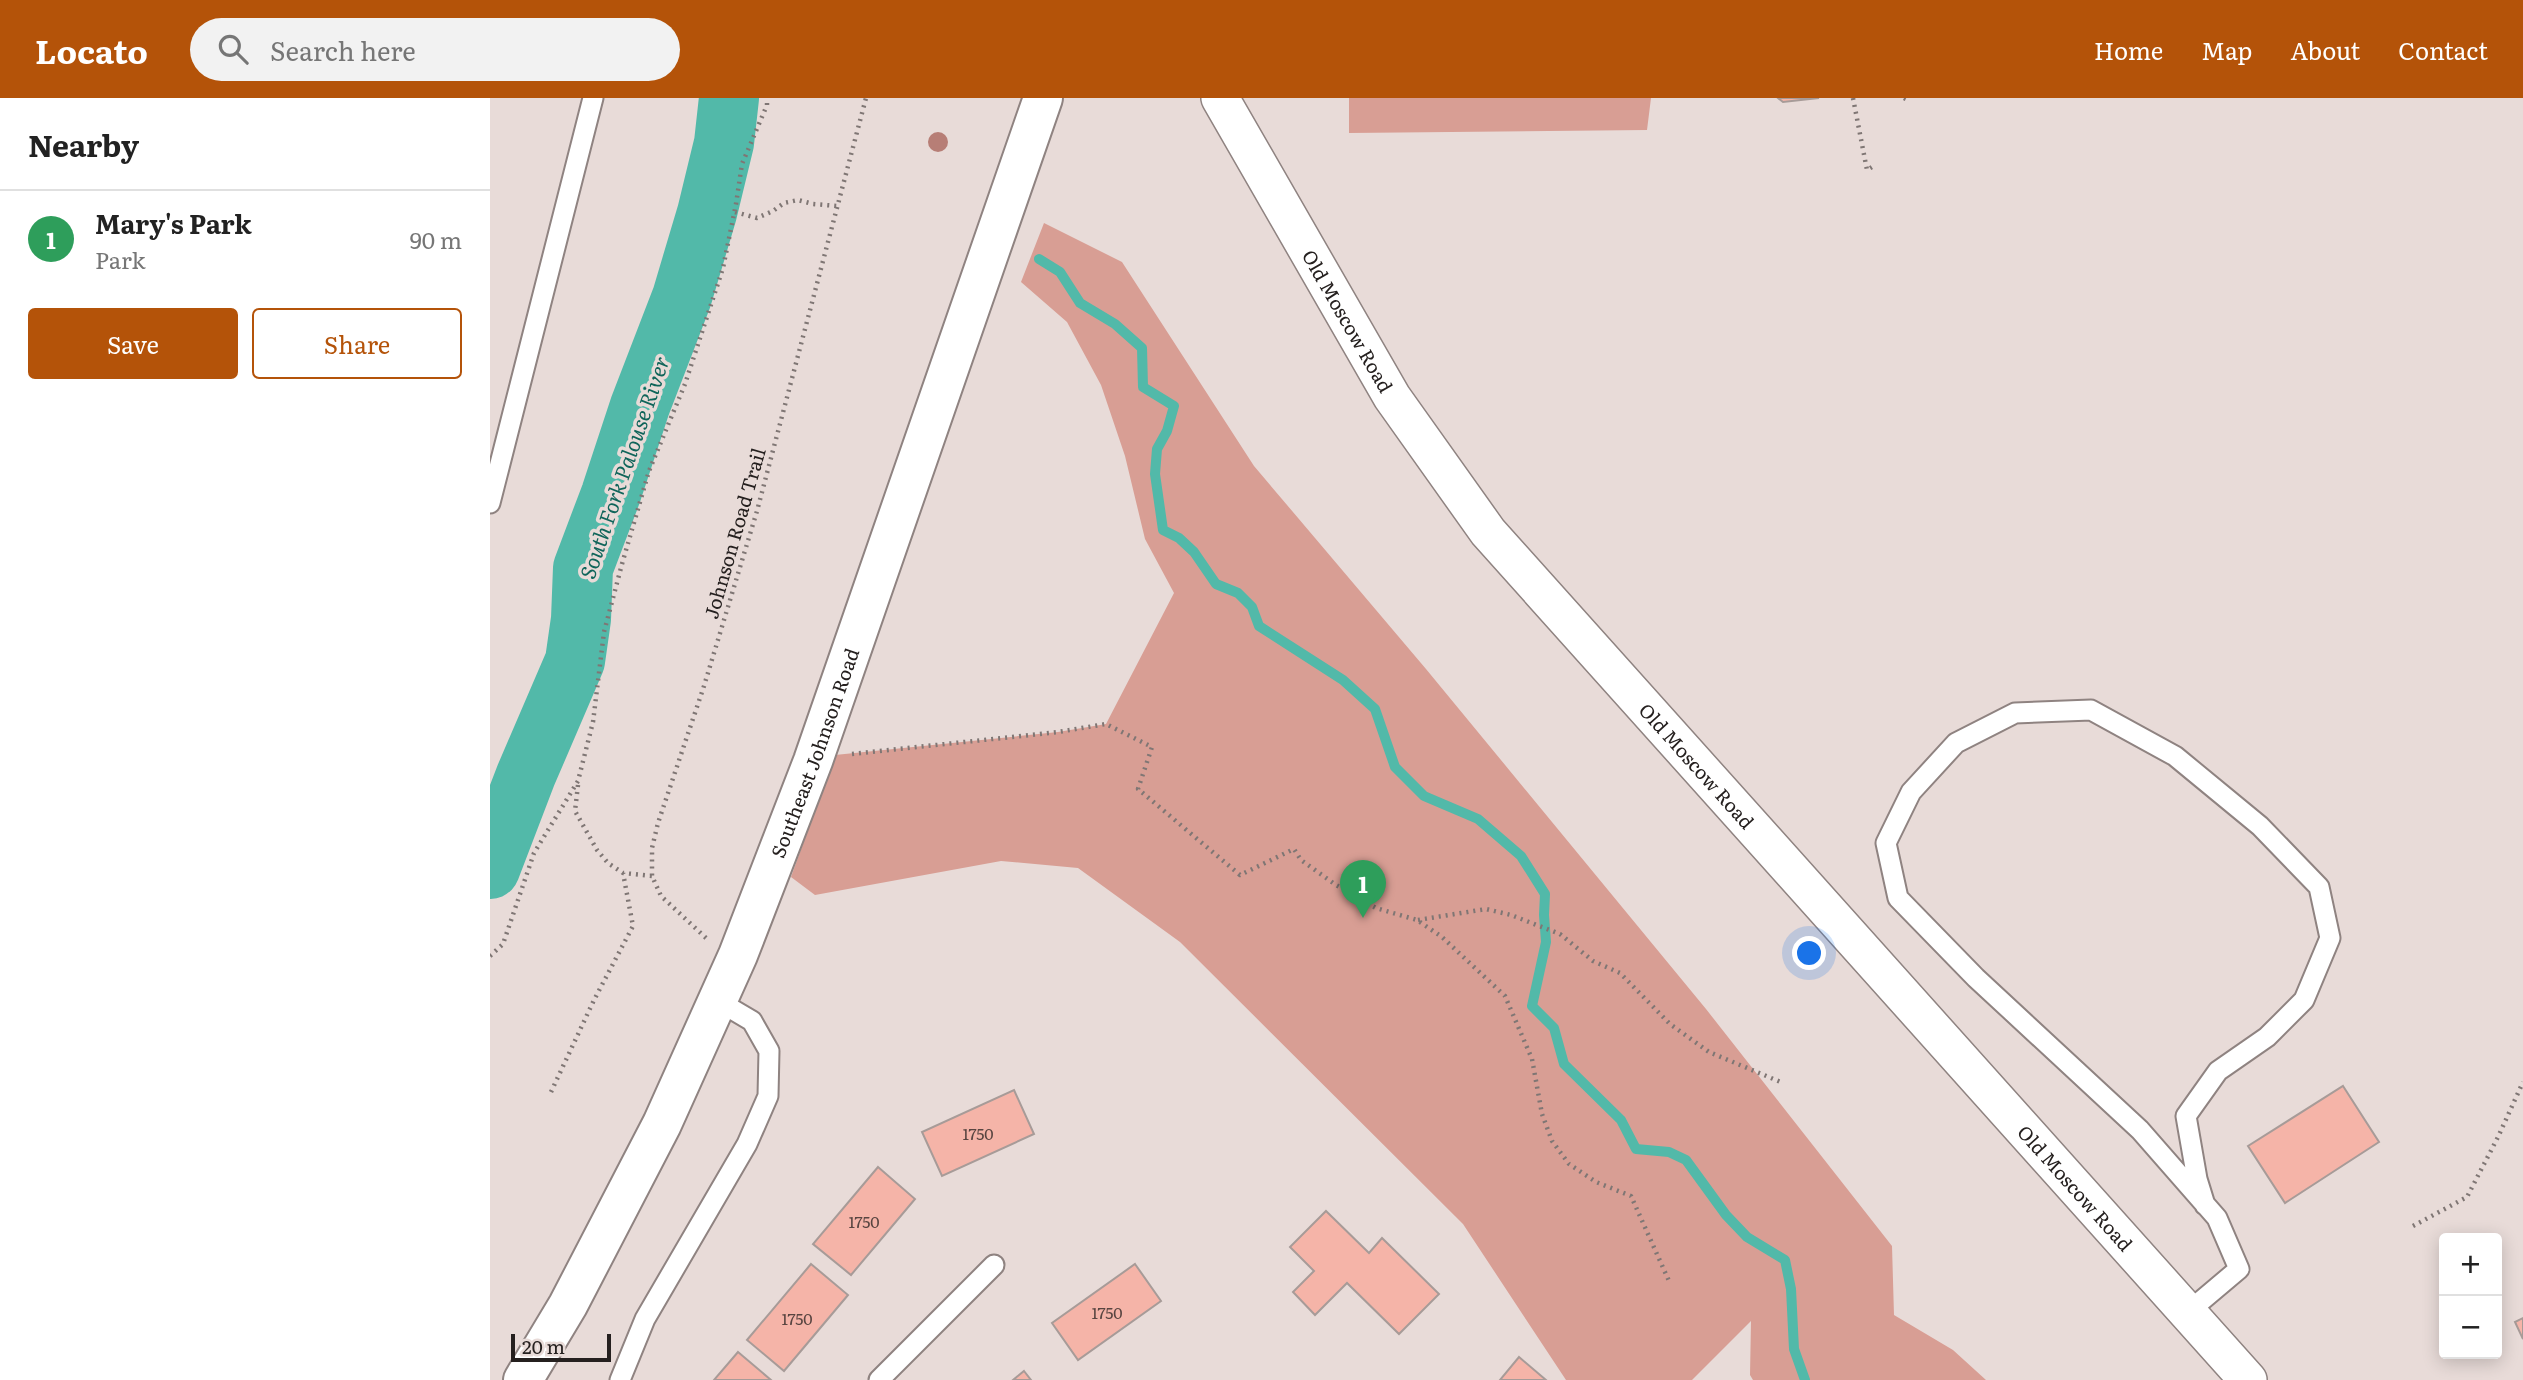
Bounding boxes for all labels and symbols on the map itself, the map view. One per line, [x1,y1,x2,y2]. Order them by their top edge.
street label: Old Moscow Road [1296,244,1401,398]
water label: South Fork Palouse River [570,351,676,582]
street label: Johnson Road Trail [696,444,772,622]
street label: Southeast Johnson Road [763,644,865,862]
street label: Old Moscow Road [1633,696,1761,835]
pin: 1 [1340,860,1386,918]
your location [1792,936,1826,970]
street label: Old Moscow Road [2012,1118,2140,1257]
house number: 1750 [962,1121,994,1145]
house number: 1750 [848,1209,880,1233]
house number: 1750 [1091,1300,1123,1324]
house number: 1750 [781,1306,813,1330]
scale bar [511,1331,611,1363]

